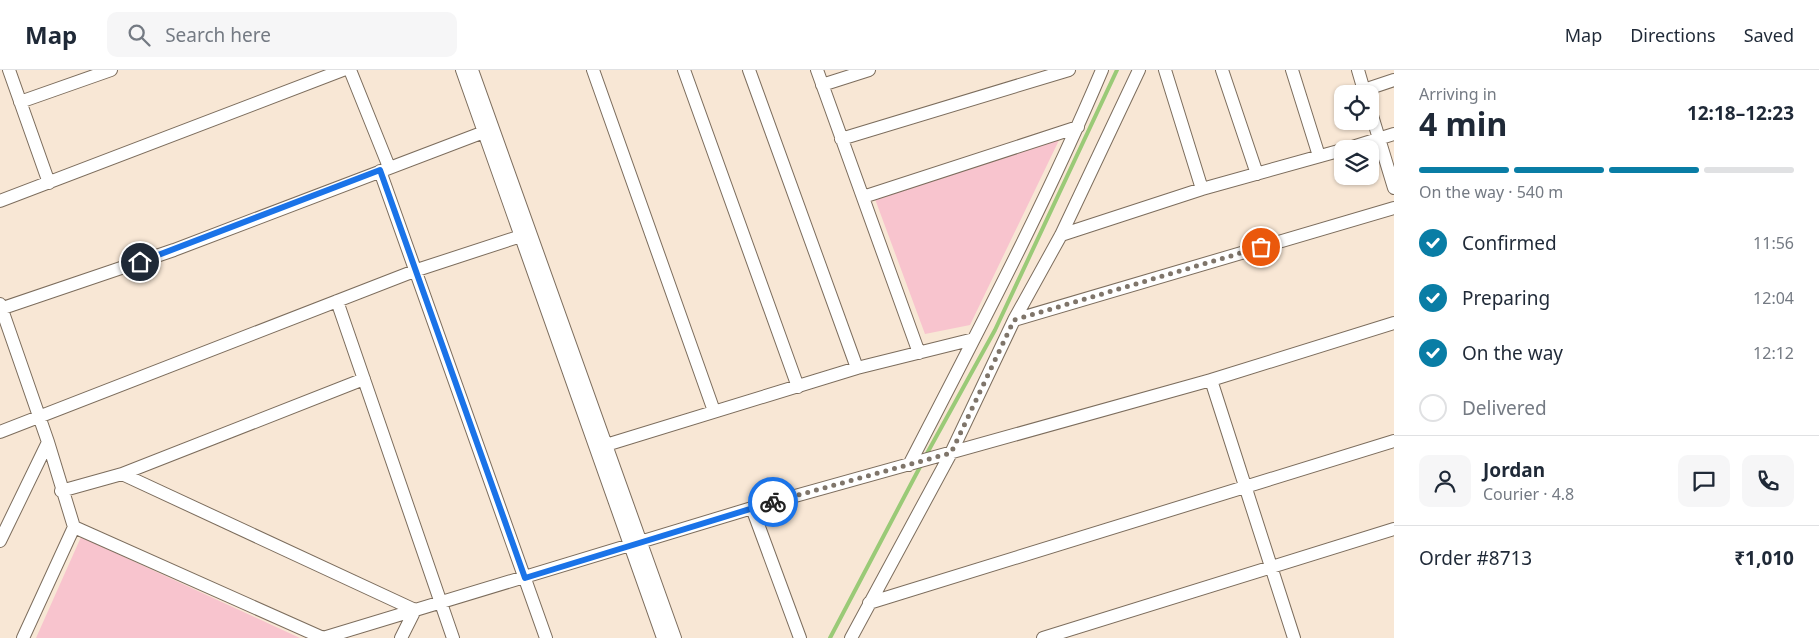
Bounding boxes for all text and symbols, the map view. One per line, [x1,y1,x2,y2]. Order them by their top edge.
search box [107,12,457,57]
text: Map [25,18,77,51]
icon: search [125,21,153,49]
text: Search here [165,22,271,48]
text: Map [1565,23,1602,47]
text: Directions [1630,23,1716,47]
text: Saved [1744,23,1794,47]
text: Arriving in [1419,83,1497,105]
map controls [1334,85,1379,185]
button: locate [1334,85,1379,130]
text: 12:18–12:23 [1687,100,1794,126]
text: 4 min [1419,102,1507,145]
button: layers [1334,140,1379,185]
text: On the way · 540 m [1419,181,1563,203]
pin [1240,226,1282,268]
icon: check [1419,229,1447,257]
text: Confirmed [1462,230,1557,256]
text: 11:56 [1753,232,1794,254]
icon: bag [1247,233,1275,261]
pin [119,241,161,283]
icon: home [126,248,154,276]
icon: check [1419,284,1447,312]
text: Preparing [1462,285,1550,311]
text: 12:04 [1753,287,1794,309]
icon: check [1419,339,1447,367]
text: On the way [1462,340,1563,366]
text: 12:12 [1753,342,1794,364]
text: Delivered [1462,395,1547,421]
button: person [1419,455,1471,507]
button: chat [1678,455,1730,507]
button: phone [1742,455,1794,507]
text: Jordan [1483,457,1545,483]
courier [748,477,798,527]
text: Courier · 4.8 [1483,483,1574,505]
icon: bike [759,488,787,516]
text: Order #8713 [1419,545,1532,571]
text: ₹1,010 [1734,545,1794,571]

